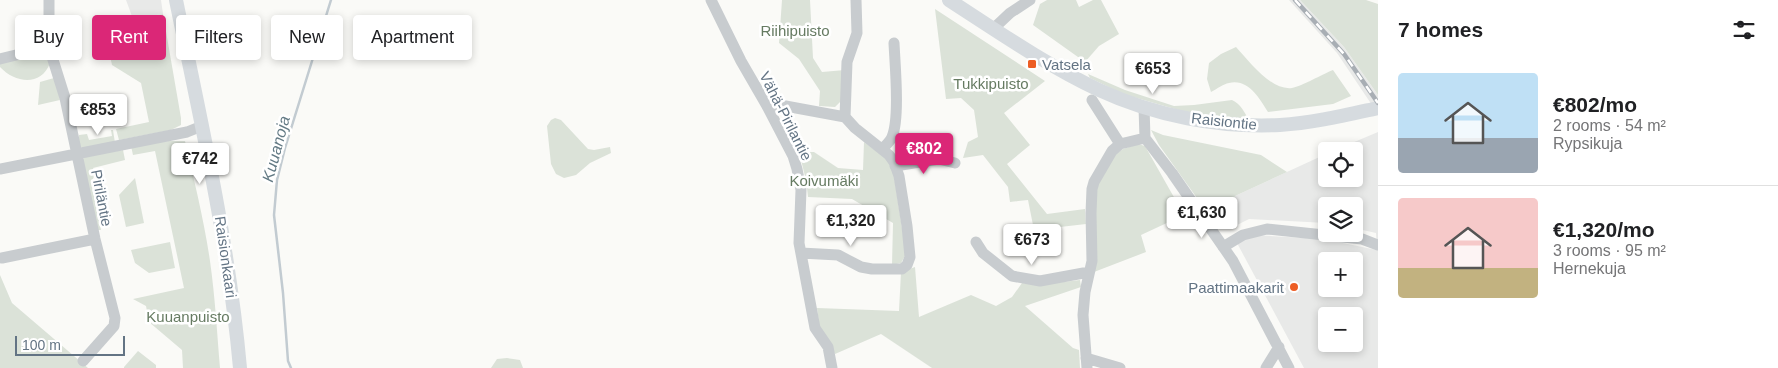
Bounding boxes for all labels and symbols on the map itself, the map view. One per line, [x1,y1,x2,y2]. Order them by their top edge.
park label: Riihipuisto [760,22,830,39]
pin: €653 [1123,52,1183,95]
place label: Vatsela [1042,56,1092,73]
marker: Vatsela [1026,58,1038,70]
street label: Vähä-Pirilantie [756,69,816,163]
park label: Tukkipuisto [953,75,1029,92]
pin: €853 [68,94,128,136]
street label: Raisiontie [1190,109,1258,133]
water label: Kuuanoja [259,114,293,184]
pin: €802 [894,132,954,175]
pin: €742 [170,142,230,185]
street label: Piriläntie [88,168,116,228]
park label: Koivumäki [789,172,859,189]
pin: €1,630 [1161,196,1243,239]
pin: €1,320 [810,204,892,247]
street label: Raisionkaari [212,215,240,299]
pin: €673 [1002,224,1062,266]
place label: Paattimaakarit [1188,279,1285,296]
marker: Paattimaakarit [1288,281,1300,293]
park label: Kuuanpuisto [146,308,230,325]
scale bar [15,333,125,356]

